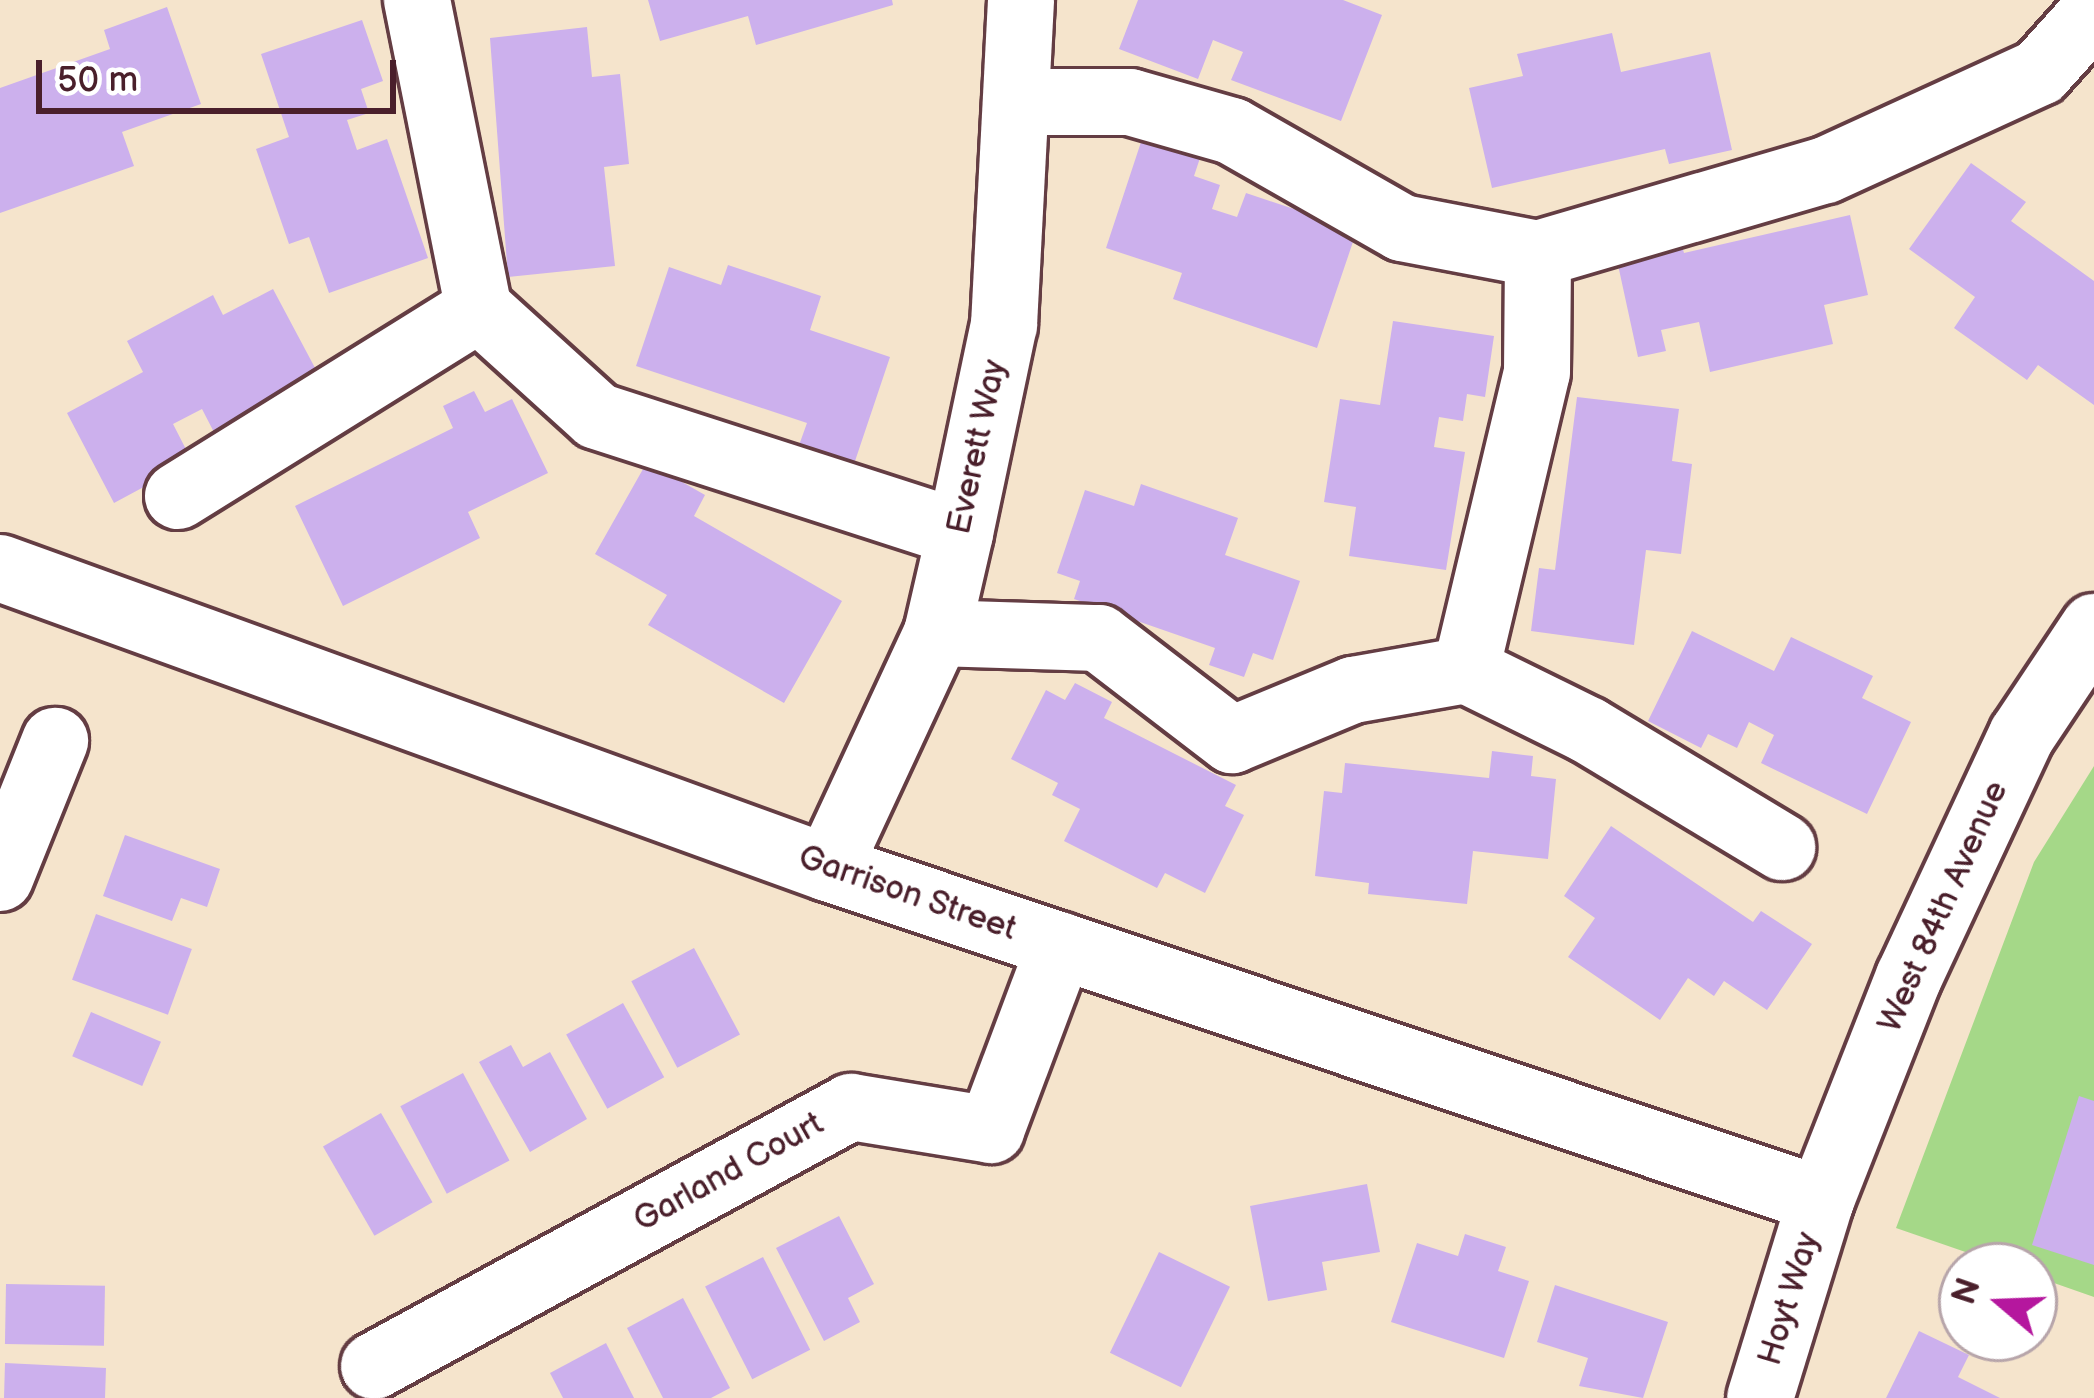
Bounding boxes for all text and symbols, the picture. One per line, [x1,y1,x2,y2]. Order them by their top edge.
scale bar [42,36,402,110]
text: 50 m [57,59,138,102]
street label: Everett Way [940,356,1016,538]
street label: West 84th Avenue [1871,775,2017,1039]
street label: Garrison Street [793,838,1021,950]
street label: Garland Court [627,1105,831,1241]
street label: Hoyt Way [1751,1227,1829,1371]
north arrow [1938,1242,2058,1362]
text: N [1944,1273,1990,1309]

